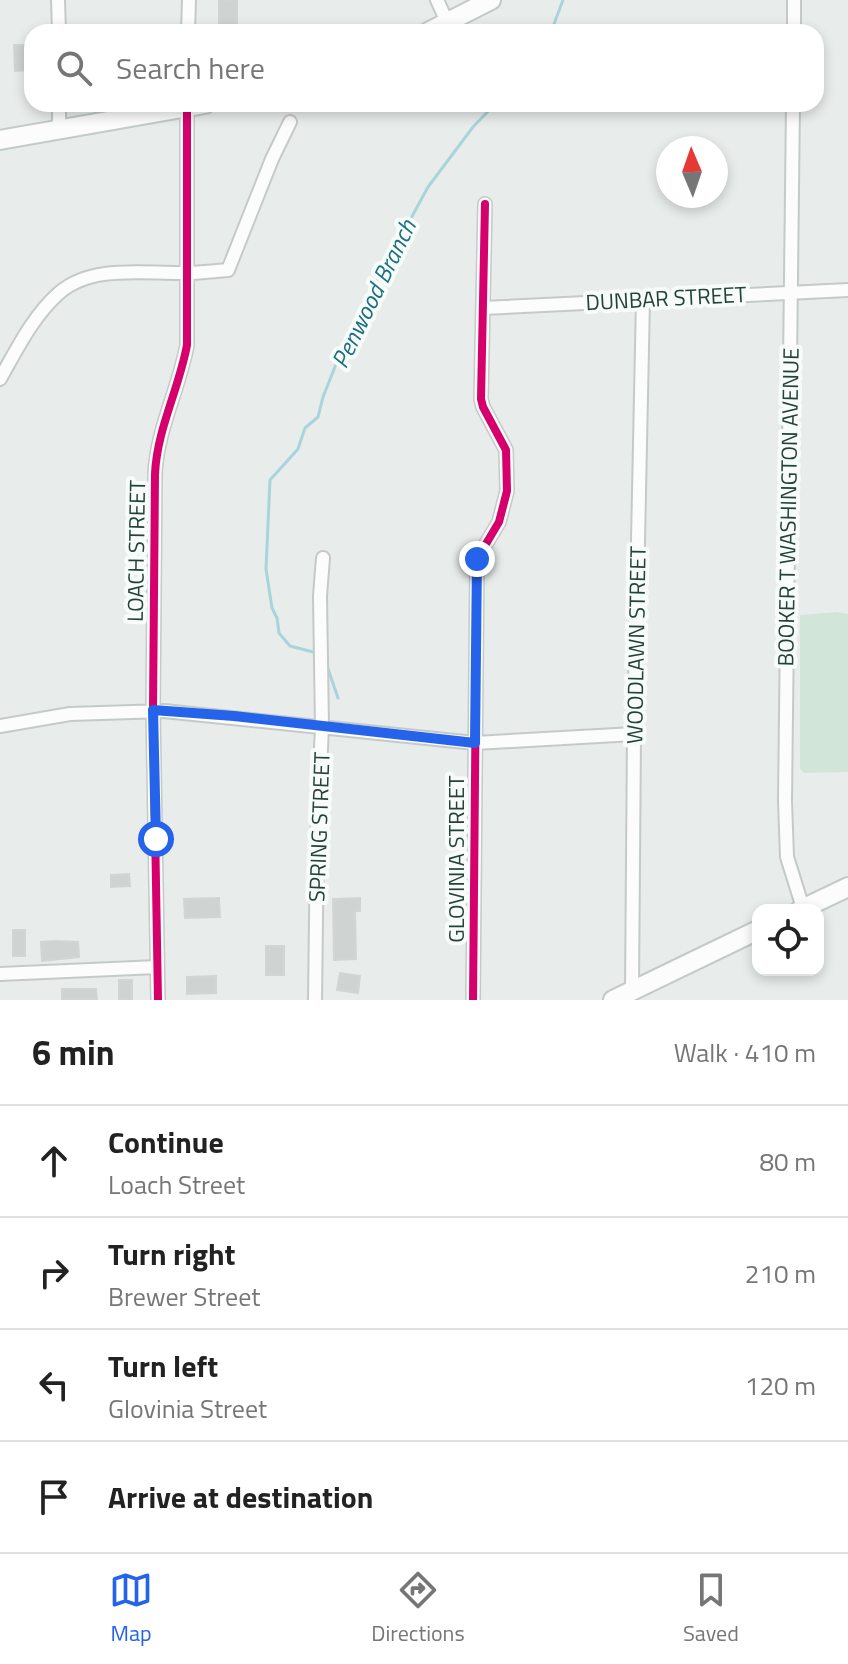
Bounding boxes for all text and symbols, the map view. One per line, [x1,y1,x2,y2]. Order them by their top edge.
search box [24,24,824,112]
text: Search here [116,45,265,91]
icon: search [52,46,96,90]
north arrow [656,136,728,208]
water label: Penwood Branch [322,212,425,374]
street label: DUNBAR STREET [585,277,748,319]
street label: BOOKER T WASHINGTON AVENUE [768,347,808,667]
street label: LOACH STREET [118,479,154,622]
route end [459,541,495,577]
street label: WOODLAWN STREET [617,545,655,744]
street label: SPRING STREET [299,751,339,903]
street label: GLOVINIA STREET [439,775,473,943]
route start [138,821,174,857]
map controls [752,904,824,976]
button: locate [752,904,824,976]
text: 6 min [32,1026,115,1078]
text: Walk · 410 m [674,1033,816,1072]
text: Continue [108,1119,224,1165]
icon: ahead [32,1139,76,1183]
text: 80 m [759,1142,816,1181]
text: Loach Street [108,1165,245,1204]
text: Turn right [108,1231,236,1277]
icon: right [32,1251,76,1295]
text: 210 m [745,1254,816,1293]
text: Brewer Street [108,1277,260,1316]
text: Turn left [108,1343,218,1389]
icon: left [32,1363,76,1407]
text: 120 m [745,1366,816,1405]
text: Glovinia Street [108,1389,267,1428]
text: Arrive at destination [108,1474,373,1520]
icon: arrive [32,1475,76,1519]
tab: Map [109,1568,153,1650]
tab: Directions [371,1568,465,1650]
tab: Saved [683,1568,739,1650]

